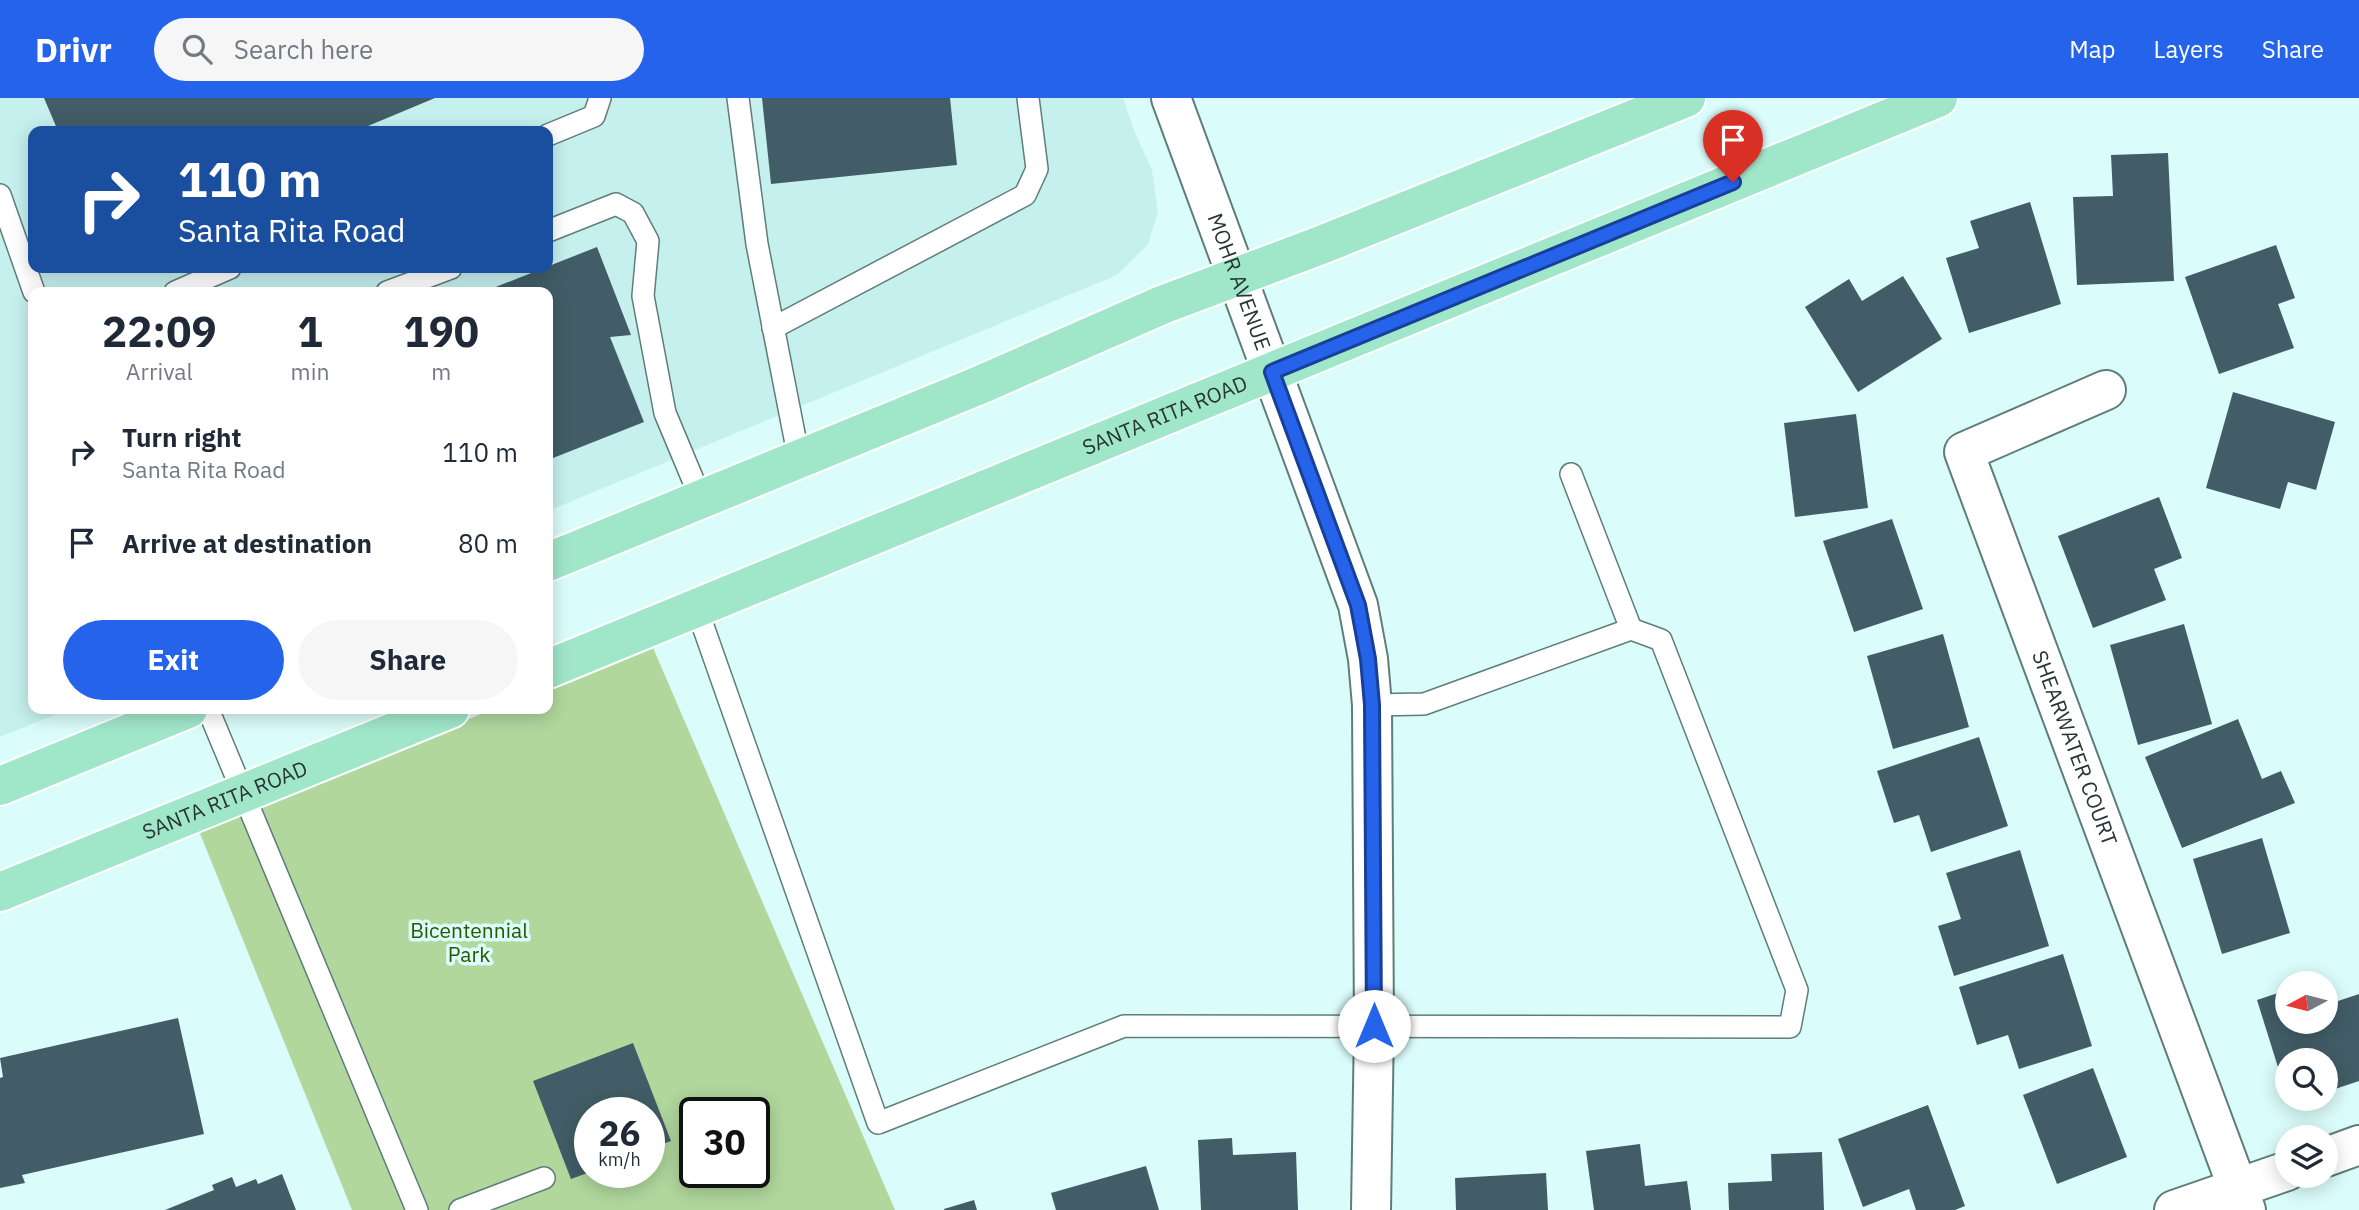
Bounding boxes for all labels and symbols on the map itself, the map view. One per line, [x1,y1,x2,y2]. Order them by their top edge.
pin [1703,110,1763,182]
street label: MOHR AVENUE [1202,209,1278,354]
street label: SANTA RITA ROAD [1078,368,1251,461]
street label: SHEARWATER COURT [2026,646,2124,849]
street label: SANTA RITA ROAD [138,753,311,846]
park label: Bicentennial Park [410,916,528,968]
north arrow [2275,971,2338,1034]
position arrow [1337,989,1411,1063]
speed limit sign: 30 [679,1097,770,1188]

